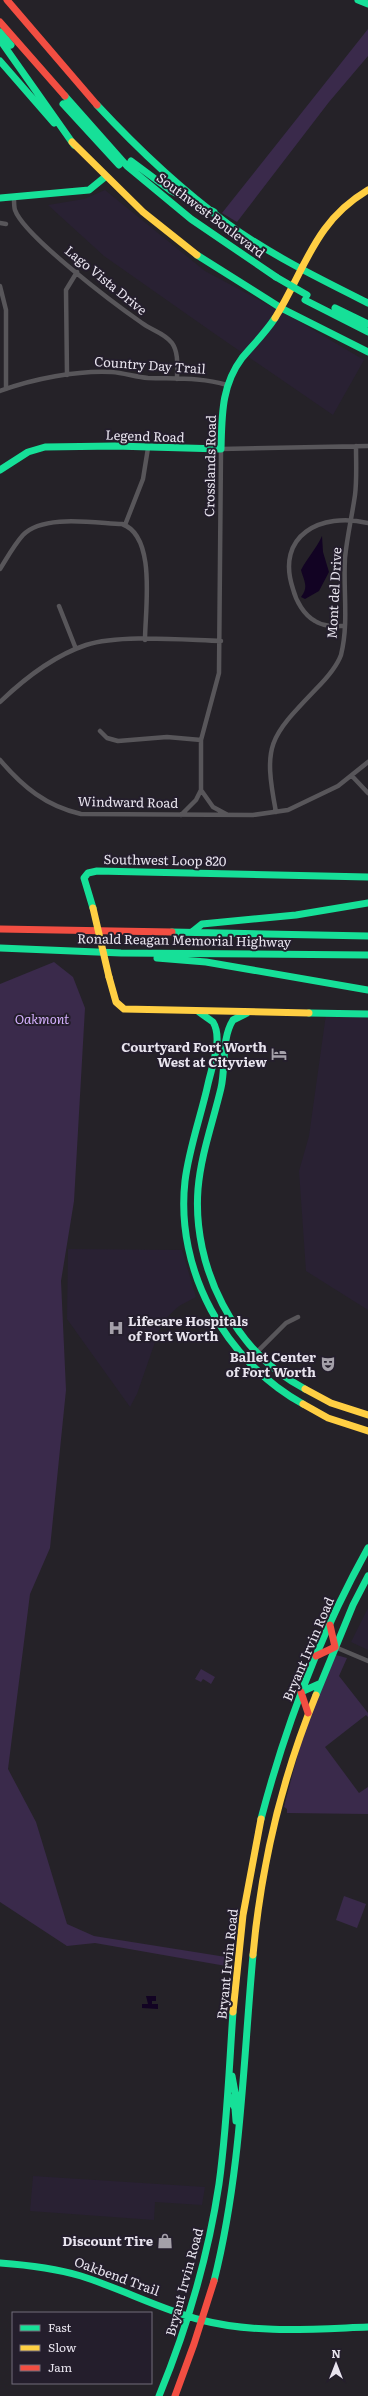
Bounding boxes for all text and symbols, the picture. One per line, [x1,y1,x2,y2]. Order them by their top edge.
street label: Southwest Boulevard [153,168,269,262]
street label: Lago Vista Drive [61,240,152,319]
street label: Country Day Trail [94,351,207,378]
street label: Crosslands Road [199,415,220,517]
street label: Legend Road [105,425,185,446]
street label: Mont del Drive [322,546,345,639]
street label: Windward Road [78,791,179,812]
street label: Southwest Loop 820 [103,849,227,870]
street label: Ronald Reagan Memorial Highway [77,928,292,951]
park label: Oakmont [15,1009,70,1028]
place label: Courtyard Fort Worth West at Cityview [121,1037,267,1071]
hotel icon: Courtyard Fort Worth West at Cityview [270,1045,288,1063]
place label: Lifecare Hospitals of Fort Worth [128,1311,248,1345]
hospital icon: Lifecare Hospitals of Fort Worth [107,1319,125,1337]
place label: Ballet Center of Fort Worth [226,1347,316,1381]
theatre icon: Ballet Center of Fort Worth [319,1355,337,1373]
street label: Bryant Irvin Road [277,1594,338,1704]
street label: Bryant Irvin Road [211,1908,242,2020]
street label: Bryant Irvin Road [160,2226,207,2338]
place label: Discount Tire [62,2231,153,2250]
shop icon: Discount Tire [156,2232,174,2250]
street label: Oakbend Trail [72,2251,163,2300]
legend [12,2312,152,2384]
text: Fast [48,2318,72,2336]
text: Slow [48,2338,77,2356]
north arrow [316,2344,356,2384]
text: N [331,2345,341,2361]
text: Jam [48,2358,73,2376]

